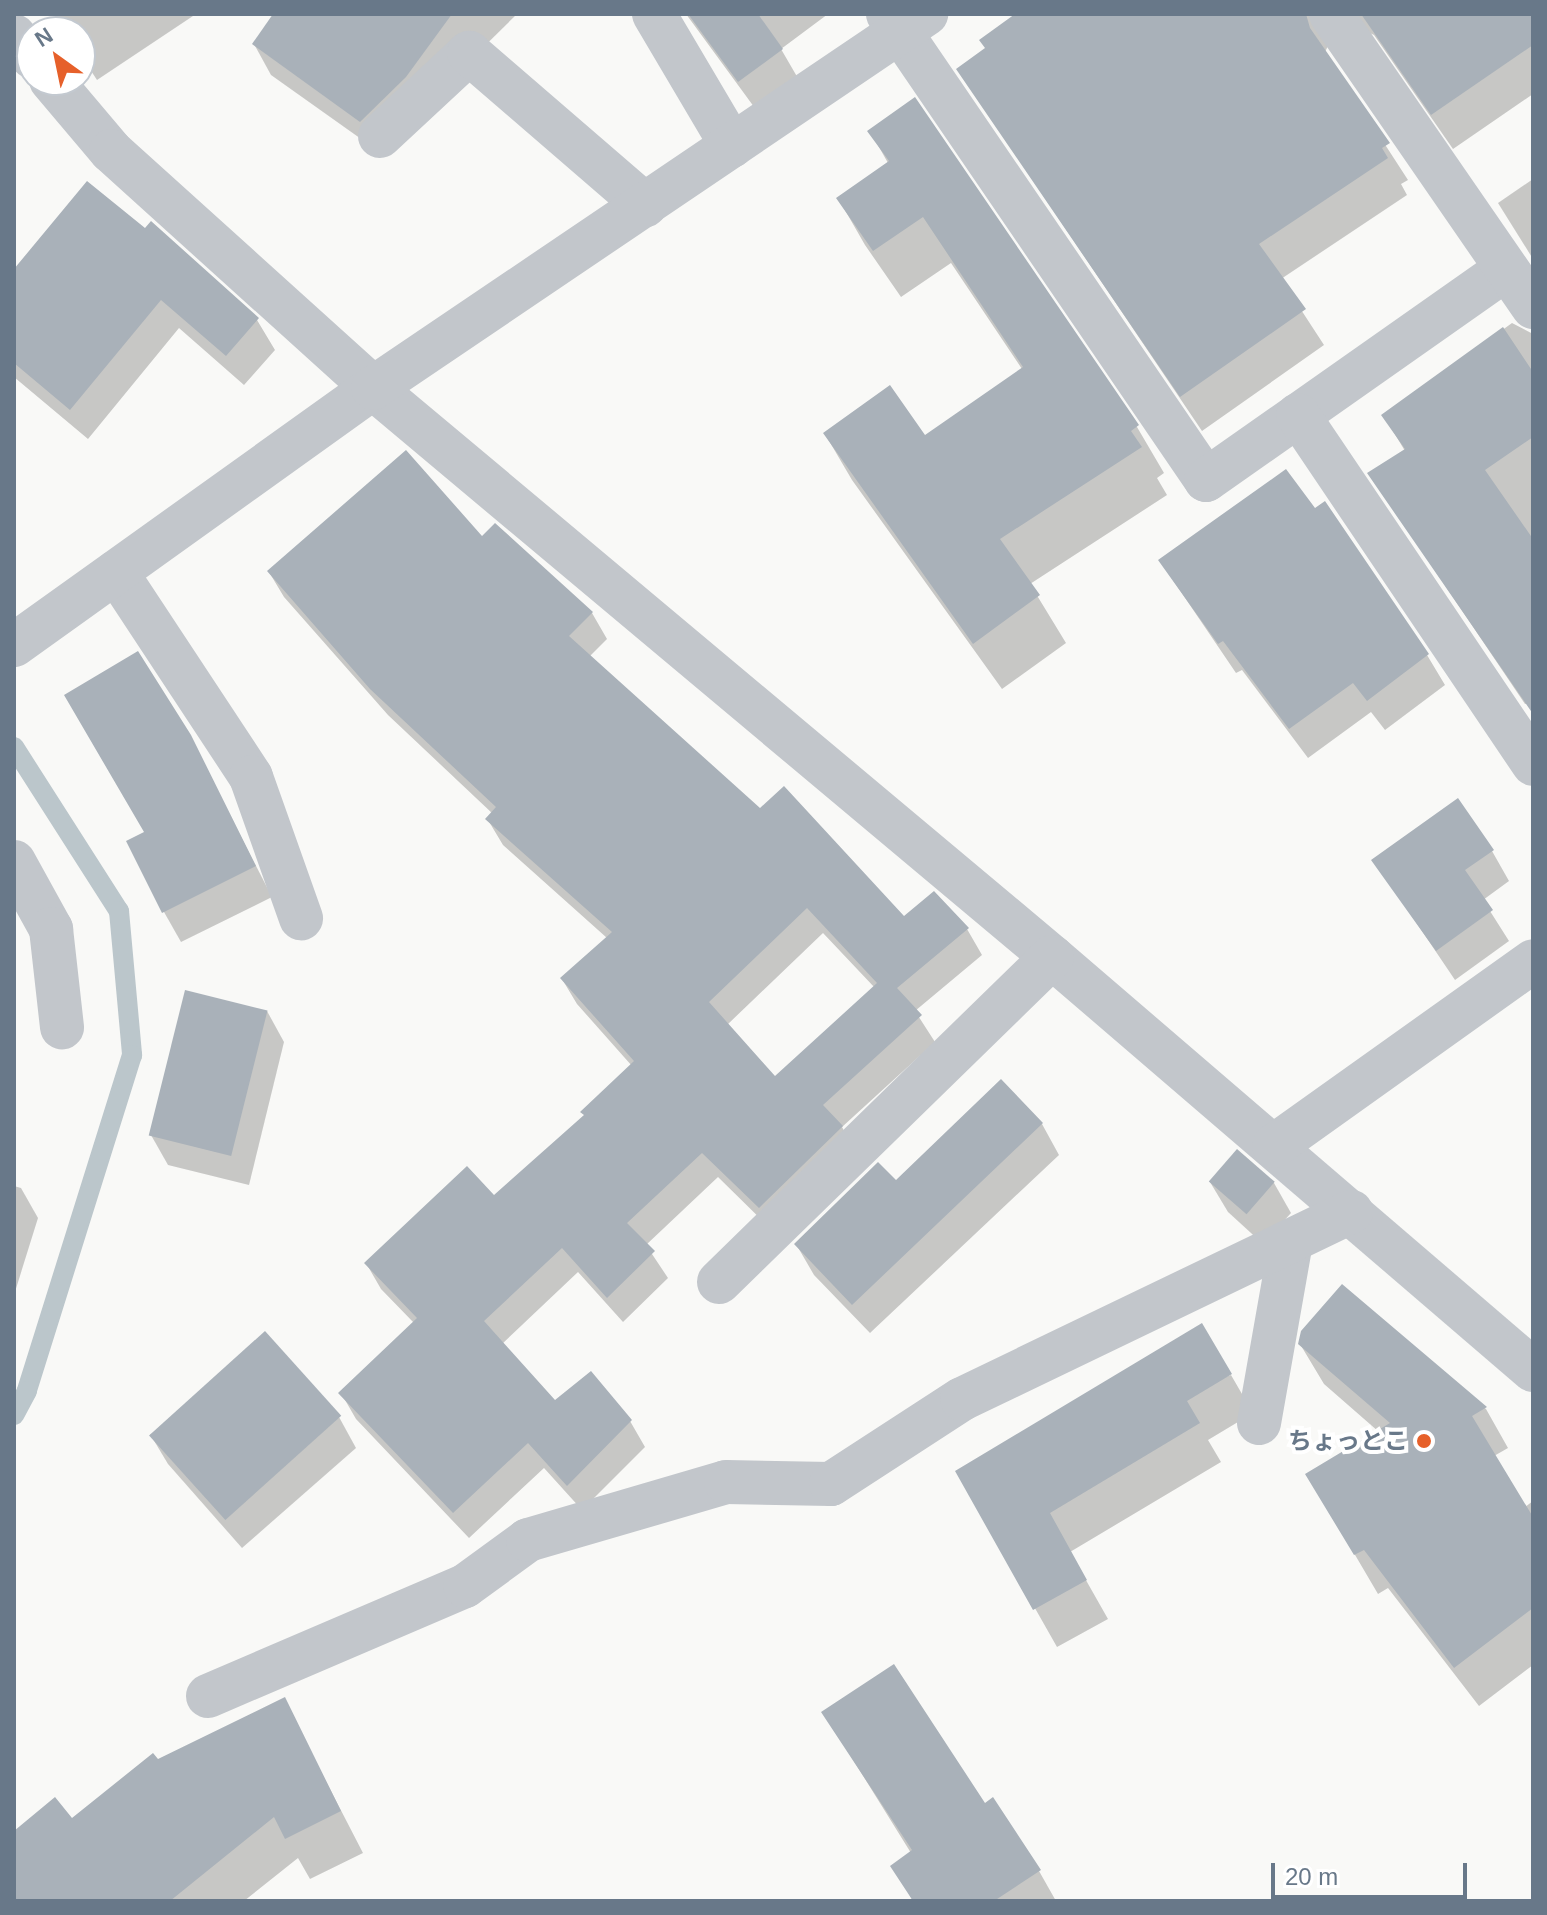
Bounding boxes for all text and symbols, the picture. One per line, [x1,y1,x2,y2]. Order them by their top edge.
north arrow [16,16,96,96]
text: N [30,22,57,52]
place label: ちょっとこ [1288,1427,1408,1455]
marker: ちょっとこ [1415,1432,1433,1450]
scale bar [1275,1847,1471,1897]
text: 20 m [1285,1863,1338,1890]

